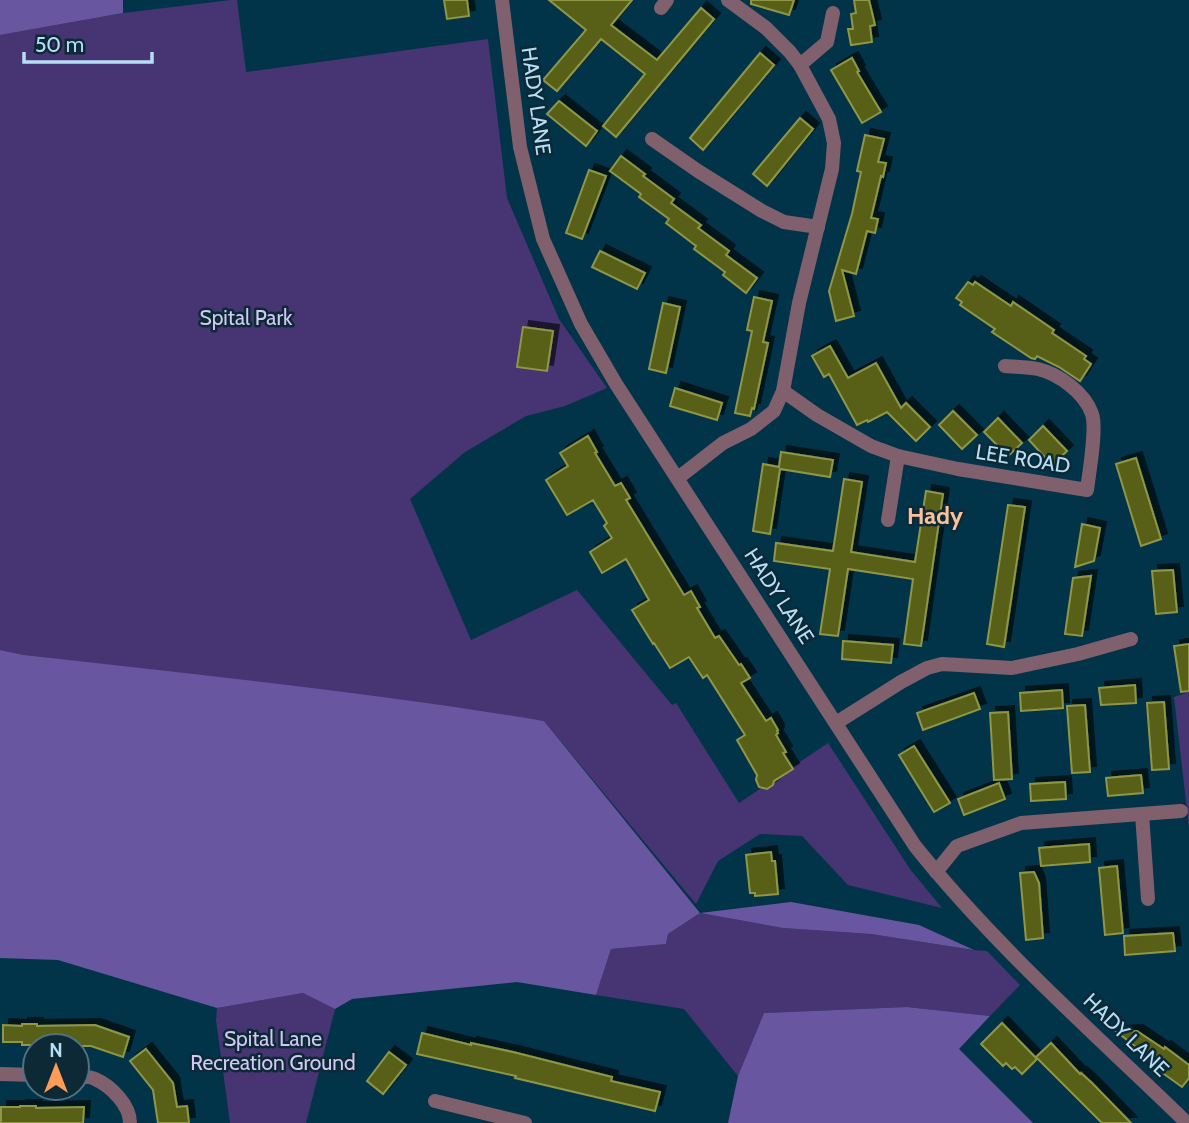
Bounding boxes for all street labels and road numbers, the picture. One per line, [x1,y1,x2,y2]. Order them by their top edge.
street label: HADY LANE [517,45,556,157]
street label: LEE ROAD [974,439,1072,478]
street label: HADY LANE [739,543,820,648]
street label: HADY LANE [1078,988,1174,1081]

